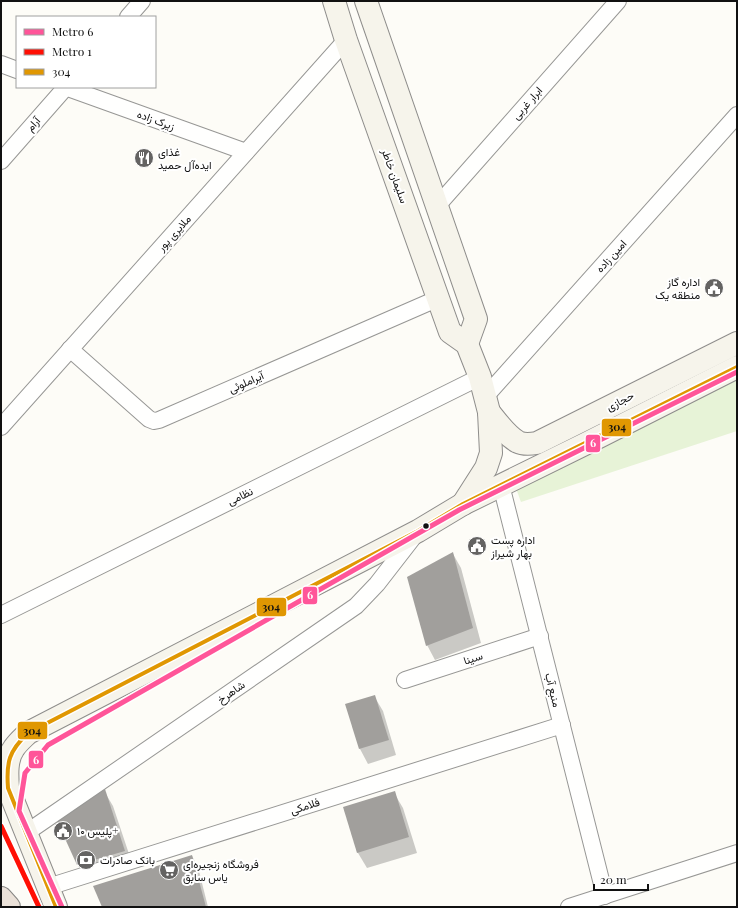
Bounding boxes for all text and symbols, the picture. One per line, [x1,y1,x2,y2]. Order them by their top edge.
legend [16,16,156,88]
text: Metro 6 [52,23,93,39]
text: Metro 1 [52,43,92,59]
text: 304 [52,63,71,79]
street label: ابرار غربی [508,83,545,122]
street label: زیرک زاده [135,106,177,133]
street label: آرام [22,112,45,135]
place label: غذای ایده‌آل حمید [158,144,212,172]
street label: سلیمان خاطر [378,145,412,206]
restaurant icon: غذای ایده‌آل حمید [133,147,155,169]
street label: ملایری پور [153,211,195,255]
street label: امین زاده [592,236,629,275]
place label: اداره گاز منطقه یک [655,274,700,302]
public building icon: اداره گاز منطقه یک [703,277,725,299]
street label: آیراملوئی [226,367,267,396]
street label: حجازی [603,387,636,414]
line badge: 304 [601,418,632,437]
text: 304 [608,419,626,434]
line badge: 6 [585,434,601,453]
text: 6 [590,435,596,450]
street label: نظامی [225,483,255,508]
unlabelled marker [421,521,431,531]
place label: اداره پست بهار شیراز [490,532,535,560]
public building icon: اداره پست بهار شیراز [466,535,488,557]
line badge: 6 [302,586,318,605]
text: 6 [307,587,313,602]
line badge: 304 [256,597,287,617]
text: 304 [262,599,280,614]
street label: سینا [461,647,485,668]
street label: منبع آب [541,671,565,709]
street label: شاهرخ [214,676,248,707]
line badge: 304 [17,721,48,740]
text: 304 [23,723,41,738]
line badge: 6 [28,750,44,769]
text: 6 [33,752,39,767]
street label: فلامکی [288,794,322,817]
public building icon: پلیس ۱۰+ [52,820,74,842]
place label: پلیس ۱۰+ [77,823,119,839]
bank icon: بانک صادرات [75,849,97,871]
place label: بانک صادرات [100,852,155,867]
place label: فروشگاه زنجیره‌ای یاس سابق [183,856,259,884]
supermarket icon: فروشگاه زنجیره‌ای یاس سابق [158,859,180,881]
scale bar [594,866,648,892]
text: 20 m [600,871,627,887]

